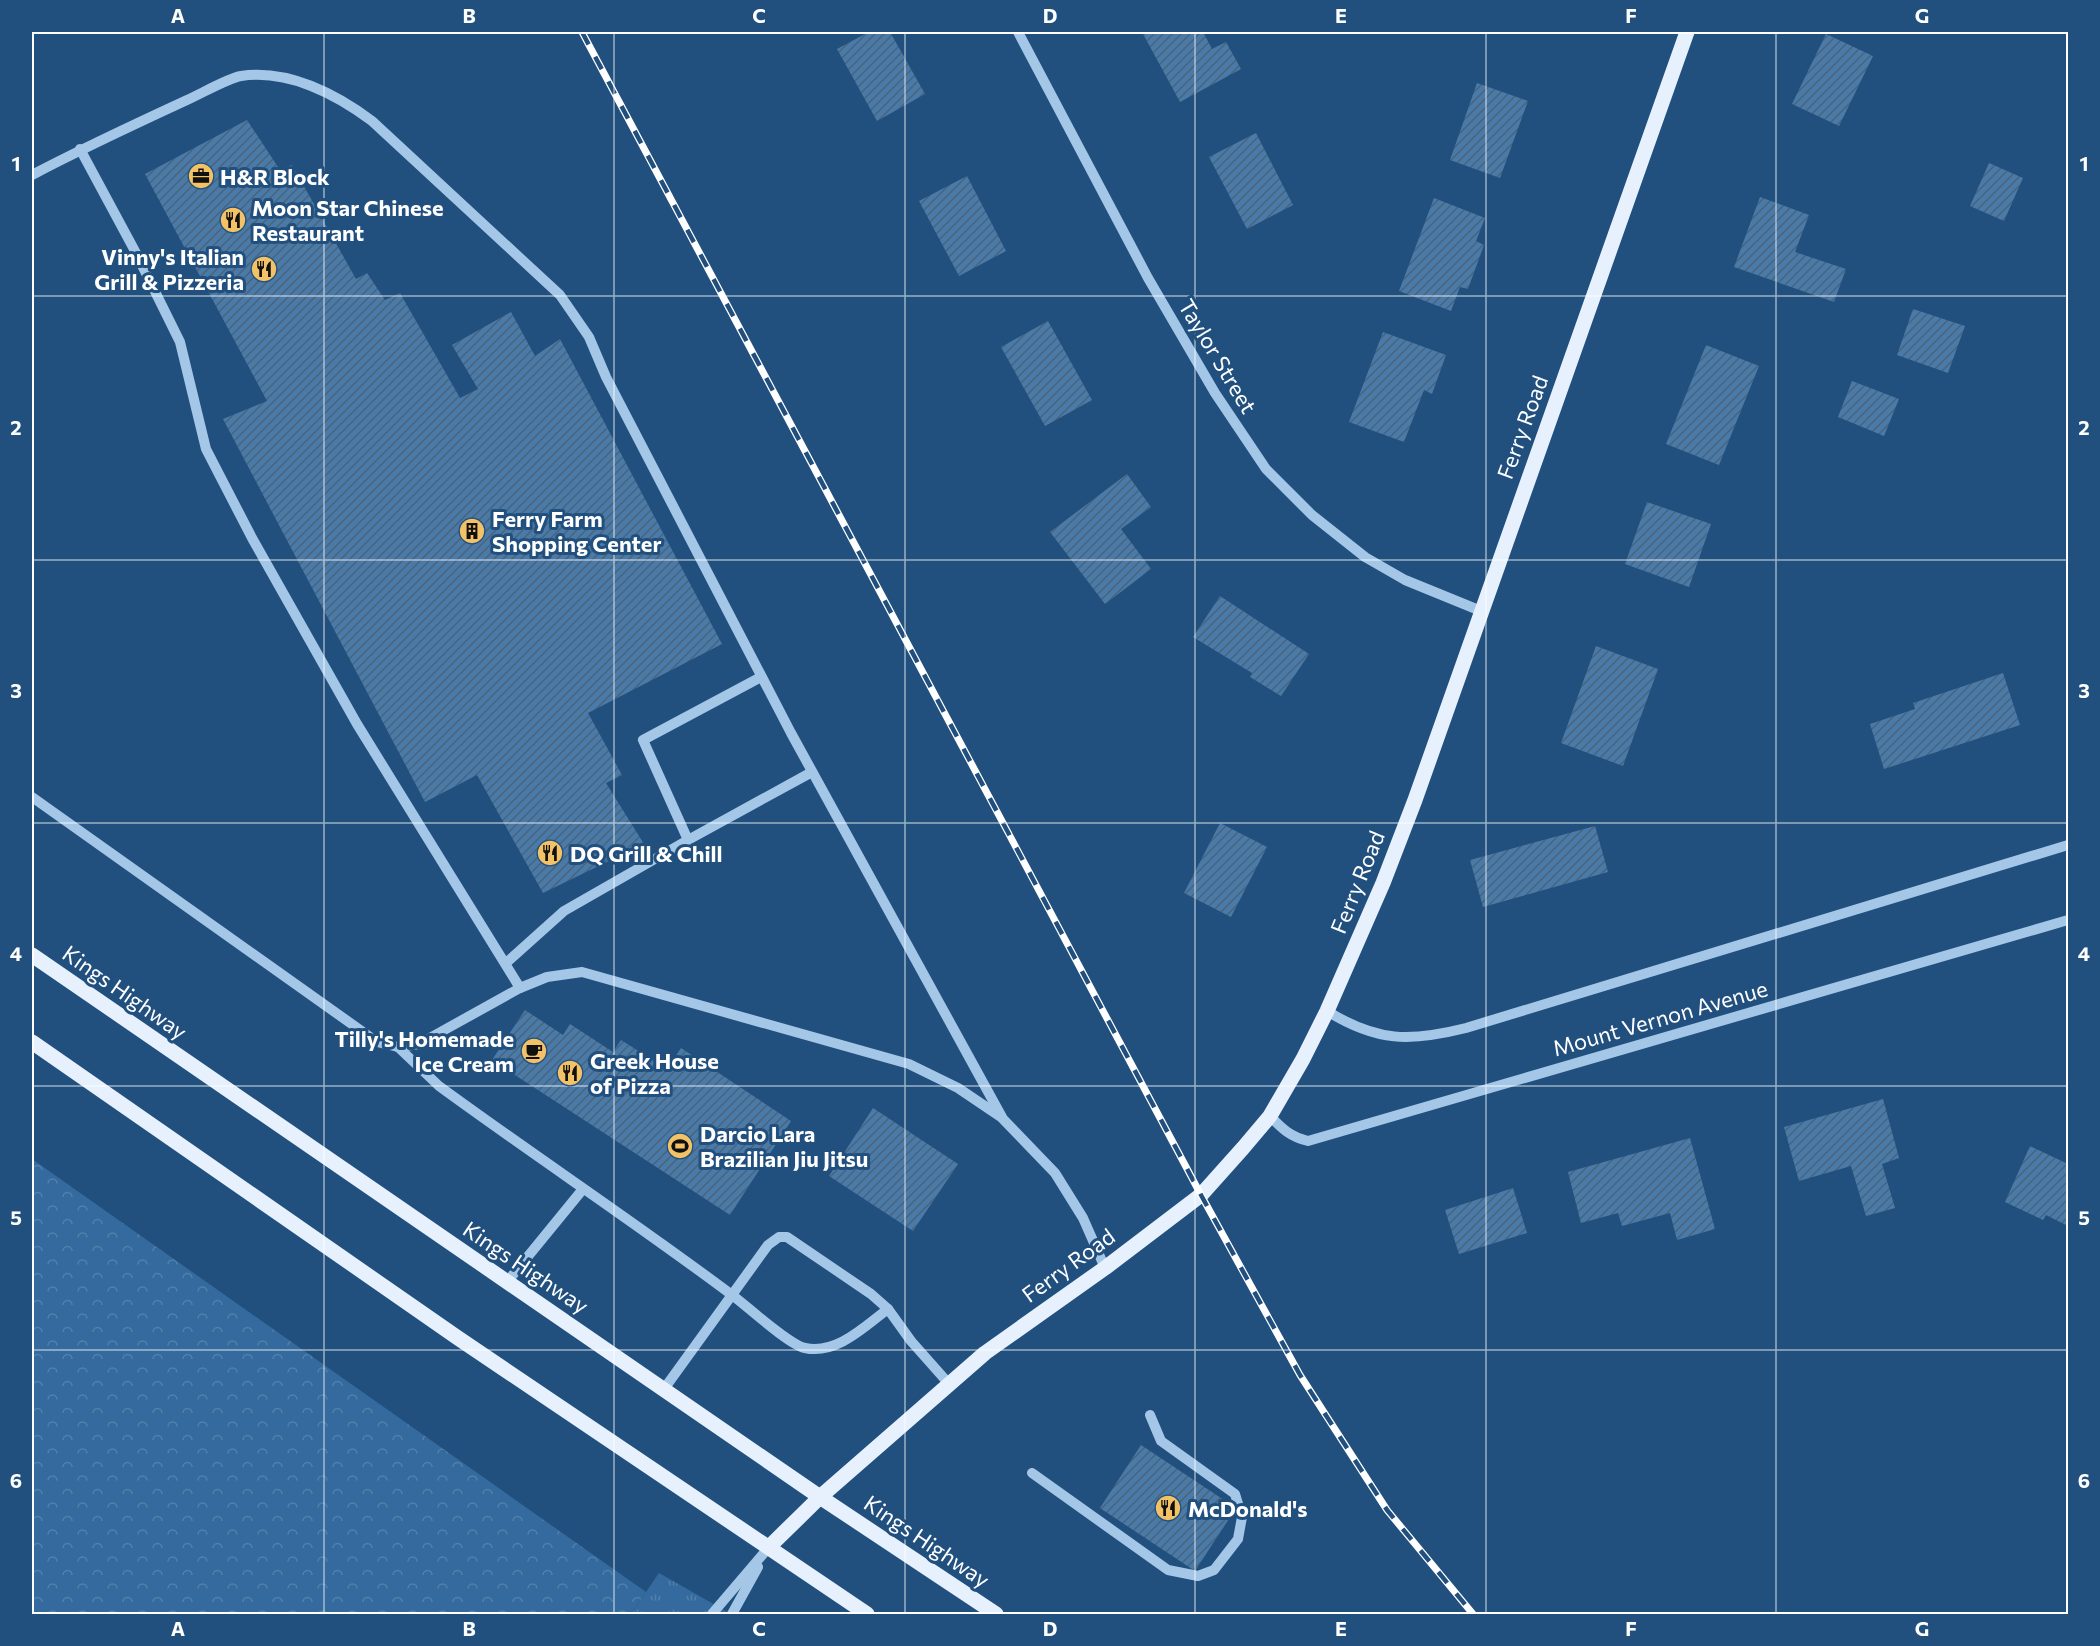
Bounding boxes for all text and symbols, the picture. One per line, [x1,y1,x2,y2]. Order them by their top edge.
text: A [171,3,185,27]
text: B [462,3,476,27]
text: C [752,3,766,27]
text: D [1043,3,1057,27]
text: E [1335,3,1347,27]
text: F [1625,3,1637,27]
text: G [1915,3,1929,27]
text: 1 [11,151,21,175]
text: 1 [2079,151,2089,175]
office icon: H&R Block [186,161,216,191]
place label: H&R Block [220,163,330,190]
place label: Moon Star Chinese Restaurant [252,194,443,246]
restaurant icon: Moon Star Chinese Restaurant [218,205,248,235]
place label: Vinny's Italian Grill & Pizzeria [94,243,244,295]
restaurant icon: Vinny's Italian Grill & Pizzeria [249,254,279,284]
street label: Taylor Street [1173,294,1263,418]
street label: Ferry Road [1491,371,1553,483]
text: 2 [10,415,22,439]
text: 2 [2078,415,2090,439]
place label: Ferry Farm Shopping Center [492,505,662,557]
building icon: Ferry Farm Shopping Center [457,516,487,546]
text: 3 [10,678,22,702]
text: 3 [2078,678,2090,702]
street label: Ferry Road [1324,827,1390,937]
restaurant icon: DQ Grill & Chill [535,838,565,868]
place label: DQ Grill & Chill [570,840,723,867]
street label: Kings Highway [58,939,192,1045]
text: 4 [10,941,22,965]
text: 4 [2078,941,2090,965]
street label: Mount Vernon Avenue [1550,974,1770,1062]
place label: Tilly's Homemade Ice Cream [335,1025,514,1077]
cafe icon: Tilly's Homemade Ice Cream [519,1036,549,1066]
place label: Greek House of Pizza [590,1047,719,1099]
restaurant icon: Greek House of Pizza [555,1058,585,1088]
place label: Darcio Lara Brazilian Jiu Jitsu [700,1120,868,1172]
sports icon: Darcio Lara Brazilian Jiu Jitsu [665,1131,695,1161]
text: 5 [10,1205,22,1229]
text: 5 [2078,1205,2090,1229]
street label: Kings Highway [458,1215,594,1319]
street label: Ferry Road [1016,1222,1120,1308]
text: 6 [10,1468,22,1492]
text: 6 [2078,1468,2090,1492]
street label: Kings Highway [859,1489,995,1593]
restaurant icon: McDonald's [1153,1493,1183,1523]
place label: McDonald's [1188,1495,1307,1522]
text: A [171,1616,185,1640]
text: B [462,1616,476,1640]
text: C [752,1616,766,1640]
text: D [1043,1616,1057,1640]
text: E [1335,1616,1347,1640]
text: F [1625,1616,1637,1640]
text: G [1915,1616,1929,1640]

